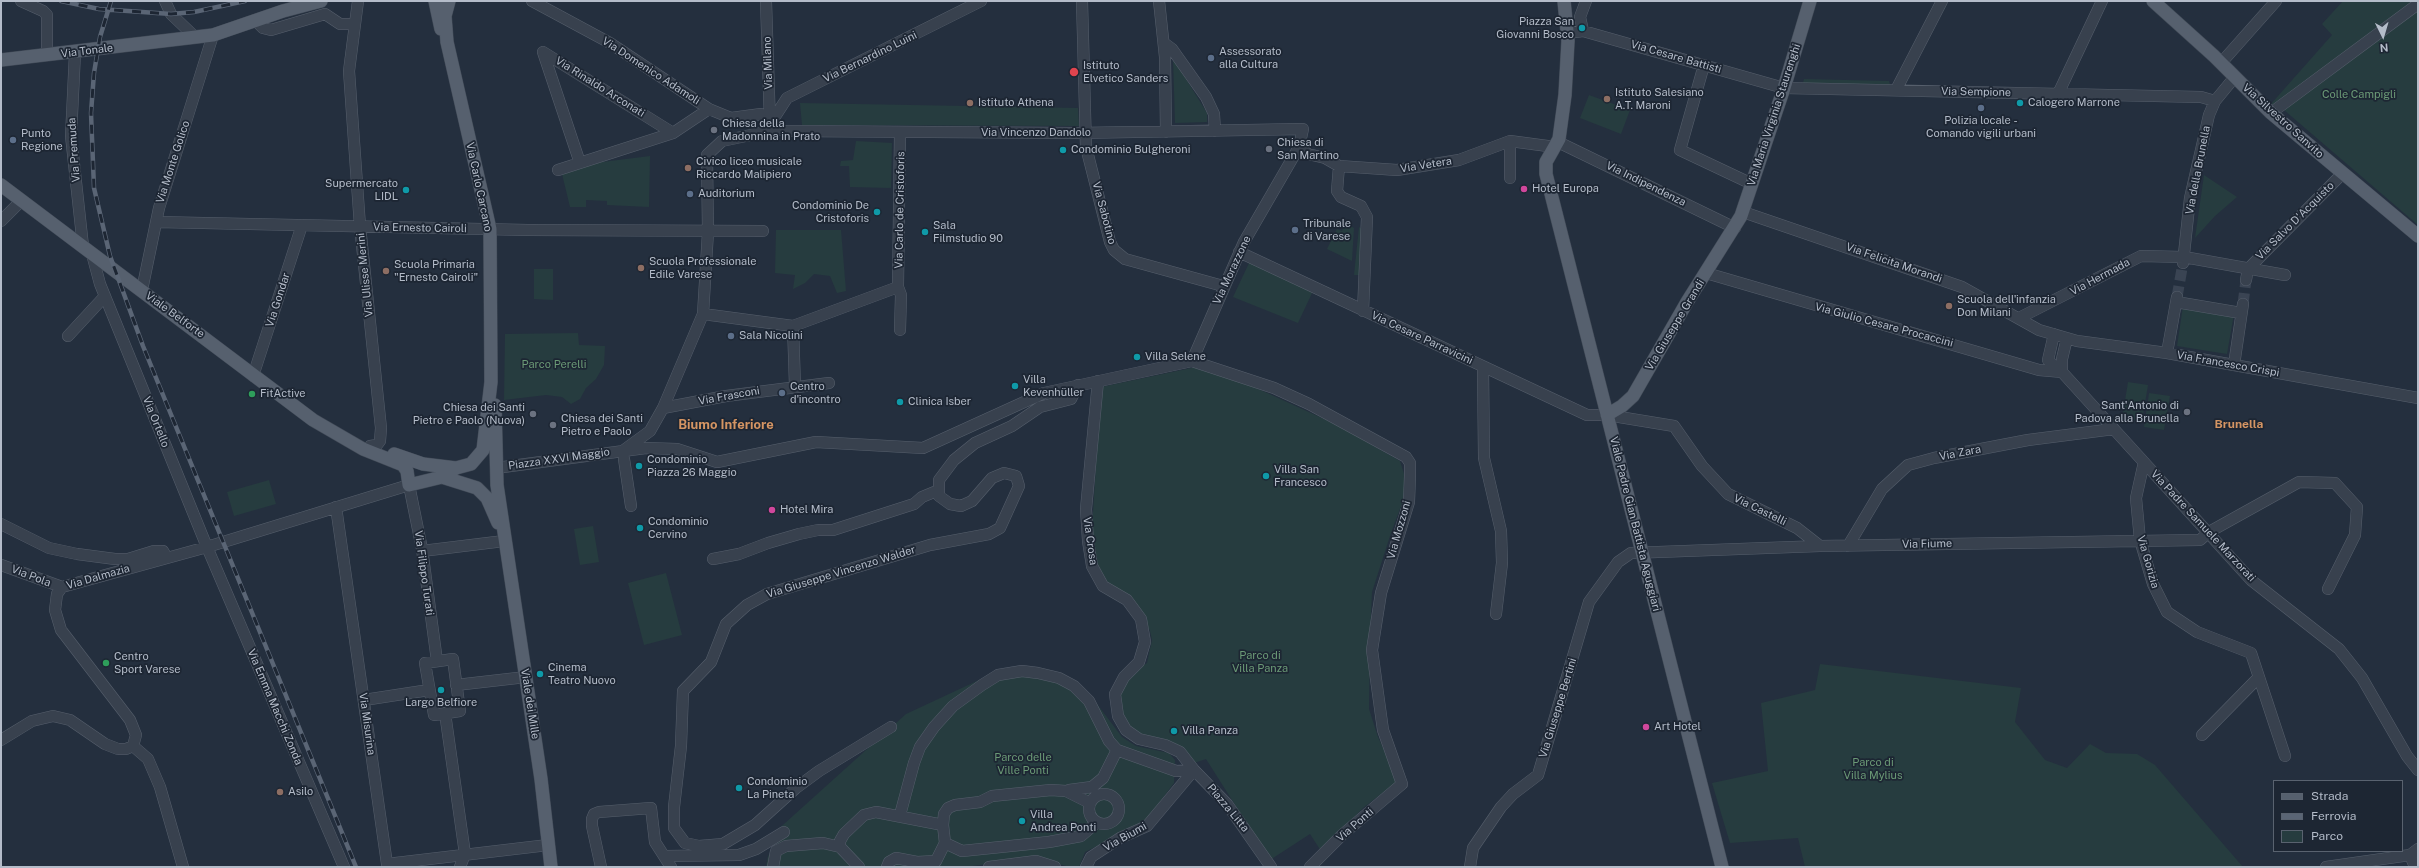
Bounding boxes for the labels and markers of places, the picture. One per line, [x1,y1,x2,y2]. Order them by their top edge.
place label: Piazza San Giovanni Bosco [1496,15,1574,41]
marker: Piazza San Giovanni Bosco [1577,23,1587,33]
place label: Assessorato alla Cultura [1219,45,1282,71]
marker: Assessorato alla Cultura [1206,53,1216,63]
place label: Istituto Elvetico Sanders [1083,59,1168,85]
marker: Istituto Elvetico Sanders [1068,66,1080,78]
place label: Istituto Salesiano A.T. Maroni [1615,86,1704,112]
marker: Istituto Salesiano A.T. Maroni [1602,94,1612,104]
place label: Istituto Athena [978,96,1054,110]
place label: Calogero Marrone [2028,96,2120,110]
marker: Istituto Athena [965,98,975,108]
marker: Calogero Marrone [2015,98,2025,108]
marker: Polizia locale - Comando vigili urbani [1976,103,1986,113]
place label: Polizia locale - Comando vigili urbani [1926,114,2036,140]
place label: Chiesa della Madonnina in Prato [722,117,820,143]
marker: Chiesa della Madonnina in Prato [709,125,719,135]
place label: Punto Regione [21,127,63,153]
marker: Punto Regione [8,135,18,145]
place label: Chiesa di San Martino [1277,136,1339,162]
place label: Condominio Bulgheroni [1071,143,1190,157]
marker: Chiesa di San Martino [1264,144,1274,154]
marker: Condominio Bulgheroni [1058,145,1068,155]
place label: Civico liceo musicale Riccardo Malipiero [696,155,802,181]
marker: Civico liceo musicale Riccardo Malipiero [683,163,693,173]
place label: Supermercato LIDL [325,177,398,203]
place label: Hotel Europa [1532,182,1599,196]
marker: Hotel Europa [1519,184,1529,194]
marker: Supermercato LIDL [401,185,411,195]
place label: Auditorium [698,187,755,201]
marker: Auditorium [685,189,695,199]
place label: Condominio De Cristoforis [792,199,869,225]
marker: Condominio De Cristoforis [872,207,882,217]
place label: Tribunale di Varese [1303,217,1351,243]
place label: Sala Filmstudio 90 [933,219,1003,245]
marker: Tribunale di Varese [1290,225,1300,235]
marker: Sala Filmstudio 90 [920,227,930,237]
place label: Scuola Professionale Edile Varese [649,255,756,281]
place label: Scuola Primaria "Ernesto Cairoli" [394,258,478,284]
marker: Scuola Professionale Edile Varese [636,263,646,273]
marker: Scuola Primaria "Ernesto Cairoli" [381,266,391,276]
place label: Scuola dell'infanzia Don Milani [1957,293,2056,319]
marker: Scuola dell'infanzia Don Milani [1944,301,1954,311]
place label: Sala Nicolini [739,329,803,343]
marker: Sala Nicolini [726,331,736,341]
place label: Villa Selene [1145,350,1206,364]
marker: Villa Selene [1132,352,1142,362]
place label: Villa Kevenhüller [1023,373,1084,399]
place label: Centro d'incontro [790,380,841,406]
marker: Villa Kevenhüller [1010,381,1020,391]
place label: FitActive [260,387,306,401]
marker: Centro d'incontro [777,388,787,398]
marker: FitActive [247,389,257,399]
place label: Clinica Isber [908,395,971,409]
marker: Clinica Isber [895,397,905,407]
place label: Sant'Antonio di Padova alla Brunella [2075,399,2179,425]
place label: Chiesa dei Santi Pietro e Paolo (Nuova) [413,401,525,427]
marker: Sant'Antonio di Padova alla Brunella [2182,407,2192,417]
marker: Chiesa dei Santi Pietro e Paolo (Nuova) [528,409,538,419]
place label: Chiesa dei Santi Pietro e Paolo [561,412,643,438]
marker: Chiesa dei Santi Pietro e Paolo [548,420,558,430]
place label: Condominio Piazza 26 Maggio [647,453,737,479]
marker: Condominio Piazza 26 Maggio [634,461,644,471]
place label: Villa San Francesco [1274,463,1327,489]
marker: Villa San Francesco [1261,471,1271,481]
place label: Hotel Mira [780,503,833,517]
marker: Hotel Mira [767,505,777,515]
place label: Condominio Cervino [648,515,709,541]
marker: Condominio Cervino [635,523,645,533]
place label: Centro Sport Varese [114,650,180,676]
marker: Centro Sport Varese [101,658,111,668]
place label: Cinema Teatro Nuovo [548,661,616,687]
marker: Cinema Teatro Nuovo [535,669,545,679]
marker: Largo Belfiore [436,685,446,695]
place label: Largo Belfiore [405,696,477,710]
place label: Art Hotel [1654,720,1701,734]
marker: Art Hotel [1641,722,1651,732]
place label: Villa Panza [1182,724,1238,738]
marker: Villa Panza [1169,726,1179,736]
place label: Condominio La Pineta [747,775,808,801]
marker: Condominio La Pineta [734,783,744,793]
place label: Asilo [288,785,313,799]
marker: Asilo [275,787,285,797]
place label: Villa Andrea Ponti [1030,808,1096,834]
marker: Villa Andrea Ponti [1017,816,1027,826]

